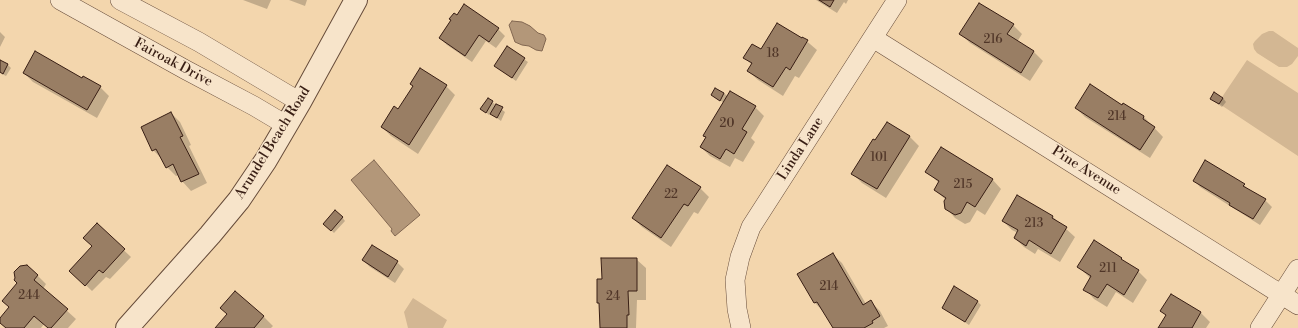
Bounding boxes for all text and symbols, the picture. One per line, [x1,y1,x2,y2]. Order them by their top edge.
house number: 216 [984,33,1002,47]
street label: Fairoak Drive [131,35,215,91]
house number: 18 [767,47,779,61]
street label: Arundel Beach Road [232,84,314,202]
house number: 214 [1108,110,1126,124]
street label: Linda Lane [774,114,828,184]
house number: 20 [720,117,734,131]
street label: Pine Avenue [1048,143,1124,199]
house number: 101 [870,151,888,165]
house number: 215 [954,178,972,192]
house number: 22 [664,188,678,202]
house number: 213 [1025,217,1043,231]
house number: 211 [1099,262,1117,276]
house number: 214 [820,280,838,294]
house number: 244 [18,289,40,303]
house number: 24 [606,290,620,304]

